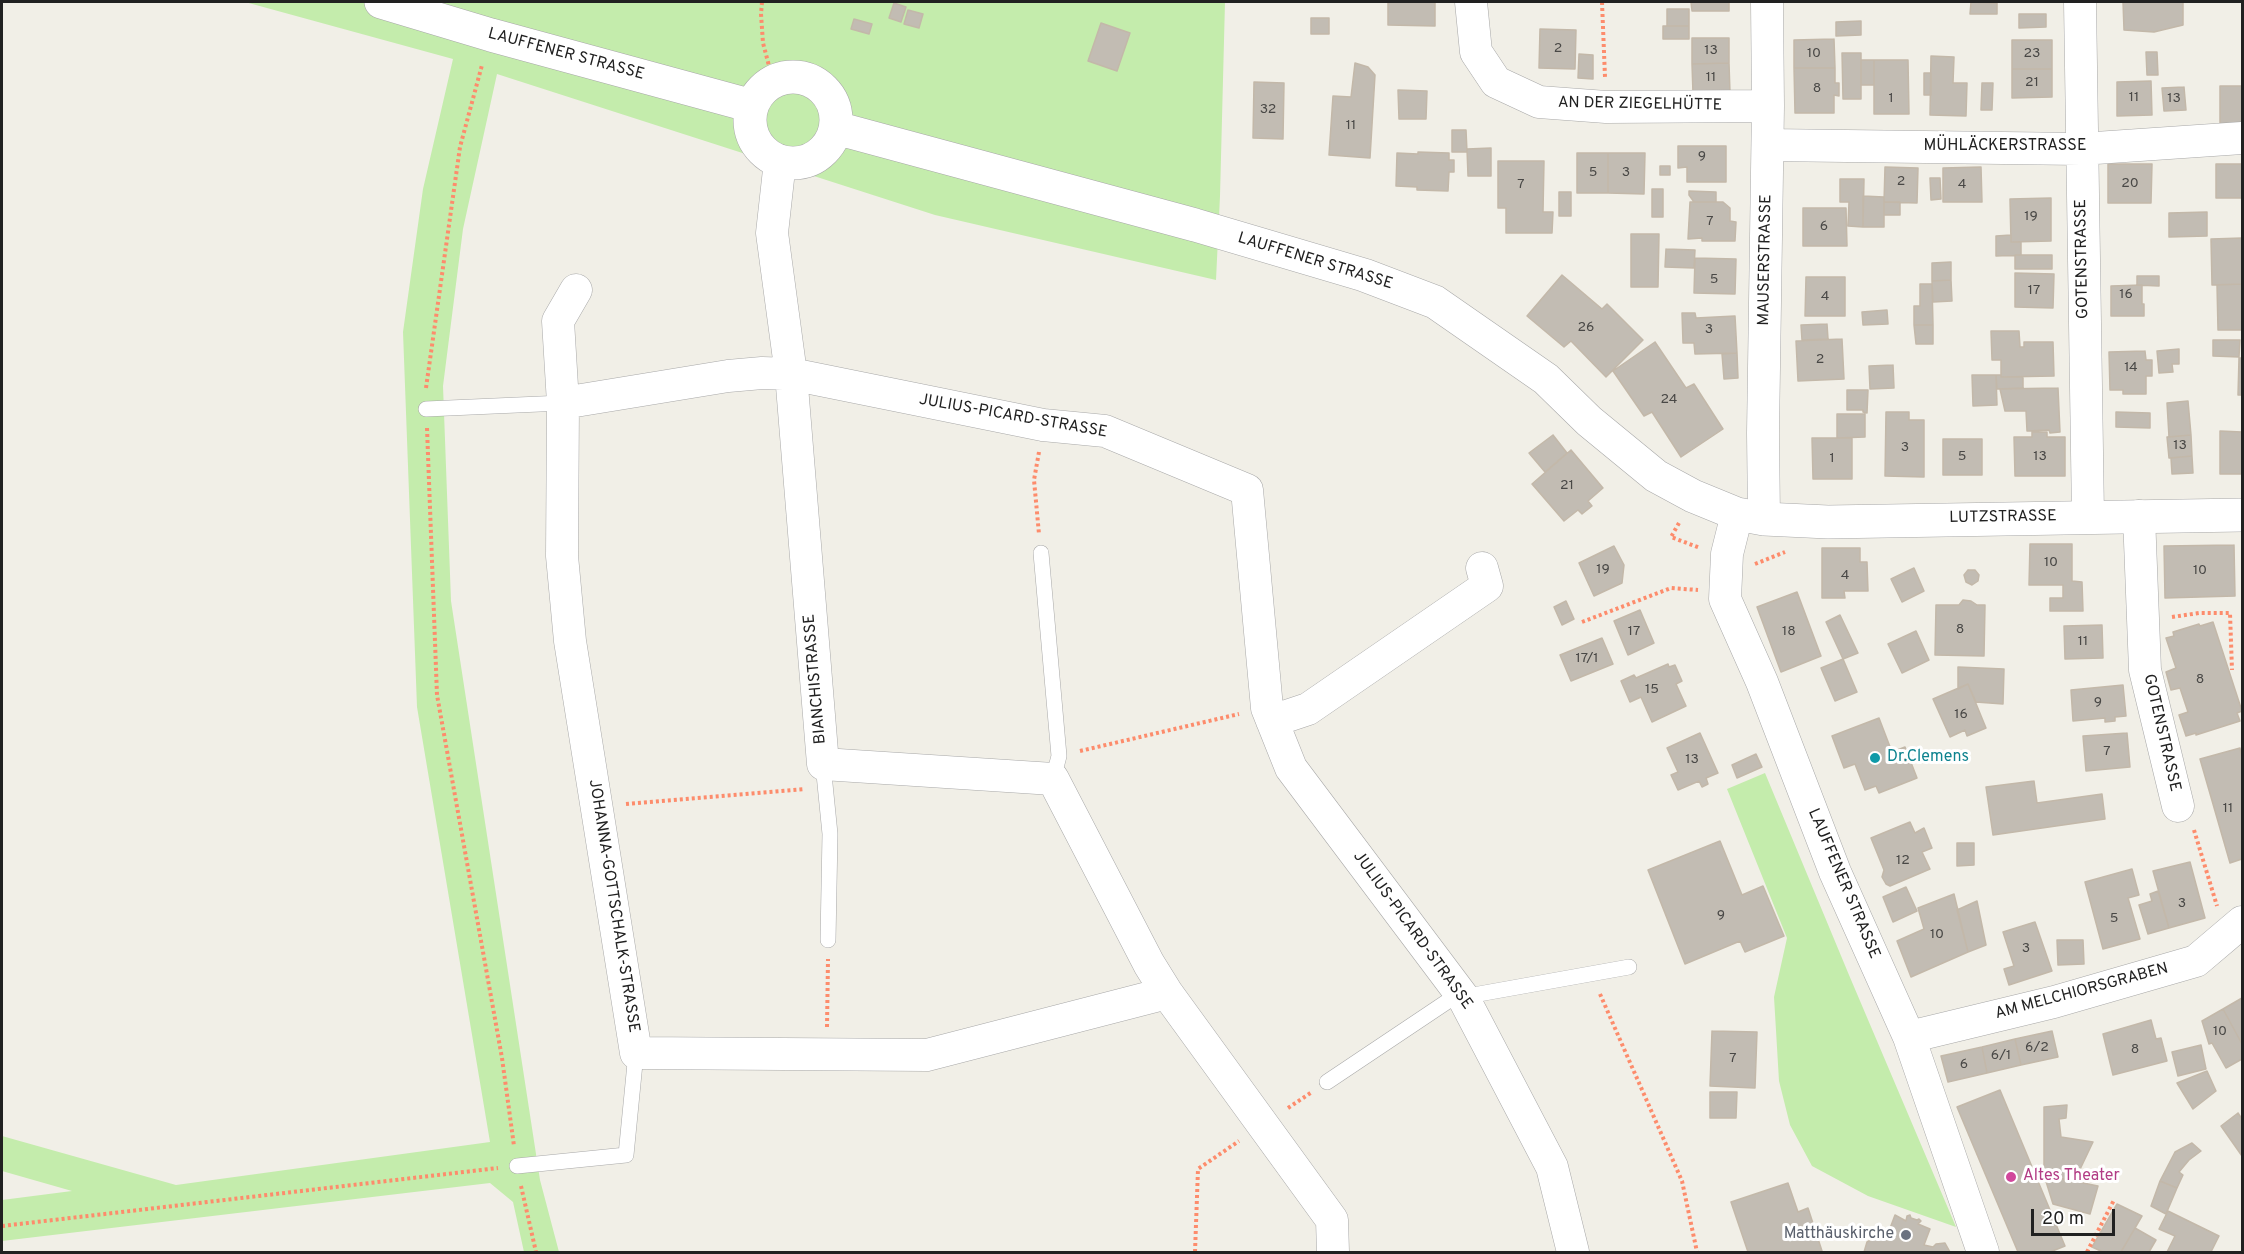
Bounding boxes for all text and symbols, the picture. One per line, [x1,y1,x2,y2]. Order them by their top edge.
street label: LAUFFENER STRASSE [486,25,646,85]
house number: 2 [1554,41,1562,57]
house number: 13 [1704,43,1718,59]
house number: 10 [1807,46,1821,62]
house number: 23 [2024,46,2040,62]
house number: 11 [1706,70,1716,86]
house number: 21 [2025,75,2039,91]
house number: 8 [1813,81,1821,97]
house number: 11 [2129,90,2139,106]
house number: 1 [1888,91,1894,107]
house number: 13 [2167,91,2181,107]
street label: AN DER ZIEGELHÜTTE [1558,94,1722,116]
house number: 32 [1260,102,1276,118]
house number: 11 [1346,118,1356,134]
street label: MÜHLÄCKERSTRASSE [1923,137,2087,157]
house number: 9 [1698,149,1706,165]
house number: 5 [1589,165,1597,181]
house number: 3 [1622,165,1630,181]
house number: 2 [1897,174,1905,190]
house number: 20 [2121,176,2139,192]
house number: 7 [1517,177,1525,193]
house number: 4 [1958,177,1966,193]
street label: MAUSERSTRASSE [1755,194,1777,326]
street label: GOTENSTRASSE [2072,199,2094,319]
house number: 19 [2024,209,2038,225]
house number: 7 [1706,214,1714,230]
house number: 6 [1820,219,1828,235]
street label: LAUFFENER STRASSE [1235,229,1395,295]
house number: 5 [1710,272,1718,288]
house number: 17 [2028,283,2040,299]
house number: 16 [2119,287,2133,303]
house number: 4 [1821,289,1829,305]
house number: 26 [1578,320,1594,336]
house number: 3 [1705,322,1713,338]
house number: 2 [1816,352,1824,368]
house number: 14 [2124,360,2138,376]
street label: JULIUS-PICARD-STRASSE [917,391,1109,443]
house number: 24 [1660,392,1678,408]
house number: 13 [2173,438,2187,454]
house number: 3 [1901,440,1909,456]
house number: 5 [1958,449,1966,465]
house number: 13 [2033,449,2047,465]
house number: 1 [1829,451,1835,467]
house number: 21 [1560,478,1574,494]
street label: LUTZSTRASSE [1949,507,2057,529]
house number: 10 [2044,555,2058,571]
house number: 19 [1596,562,1610,578]
house number: 10 [2193,563,2207,579]
house number: 4 [1841,568,1849,584]
street label: BIANCHISTRASSE [801,613,831,745]
house number: 8 [1956,622,1964,638]
house number: 17 [1628,624,1640,640]
house number: 18 [1782,624,1796,640]
house number: 11 [2078,634,2088,650]
house number: 17/1 [1575,651,1599,667]
street label: GOTENSTRASSE [2138,672,2184,794]
house number: 8 [2196,672,2204,688]
house number: 15 [1645,682,1659,698]
house number: 9 [2094,695,2102,711]
house number: 16 [1954,707,1968,723]
house number: 7 [2103,744,2111,760]
place label: Dr.Clemens [1887,748,1969,768]
marker: Dr.Clemens [1868,751,1882,765]
house number: 13 [1685,752,1699,768]
street label: JOHANNA-GOTTSCHALK-STRASSE [583,778,643,1034]
house number: 11 [2223,801,2233,817]
street label: LAUFFENER STRASSE [1803,806,1883,962]
street label: JULIUS-PICARD-STRASSE [1348,848,1476,1014]
house number: 12 [1896,853,1910,869]
house number: 3 [2178,896,2186,912]
house number: 9 [1717,908,1725,924]
house number: 5 [2110,911,2118,927]
house number: 10 [1930,927,1944,943]
house number: 3 [2022,941,2030,957]
street label: AM MELCHIORSGRABEN [1993,960,2171,1024]
house number: 10 [2213,1024,2227,1040]
house number: 6/2 [2025,1040,2049,1056]
house number: 8 [2131,1042,2139,1058]
house number: 6/1 [1991,1048,2011,1064]
house number: 7 [1729,1051,1737,1067]
house number: 6 [1960,1057,1968,1073]
place label: Altes Theater [2023,1167,2120,1187]
marker: Altes Theater [2004,1170,2018,1184]
scale bar [2034,1197,2118,1235]
text: 20 m [2042,1208,2084,1231]
place label: Matthäuskirche [1784,1225,1894,1245]
marker: Matthäuskirche [1899,1228,1913,1242]

